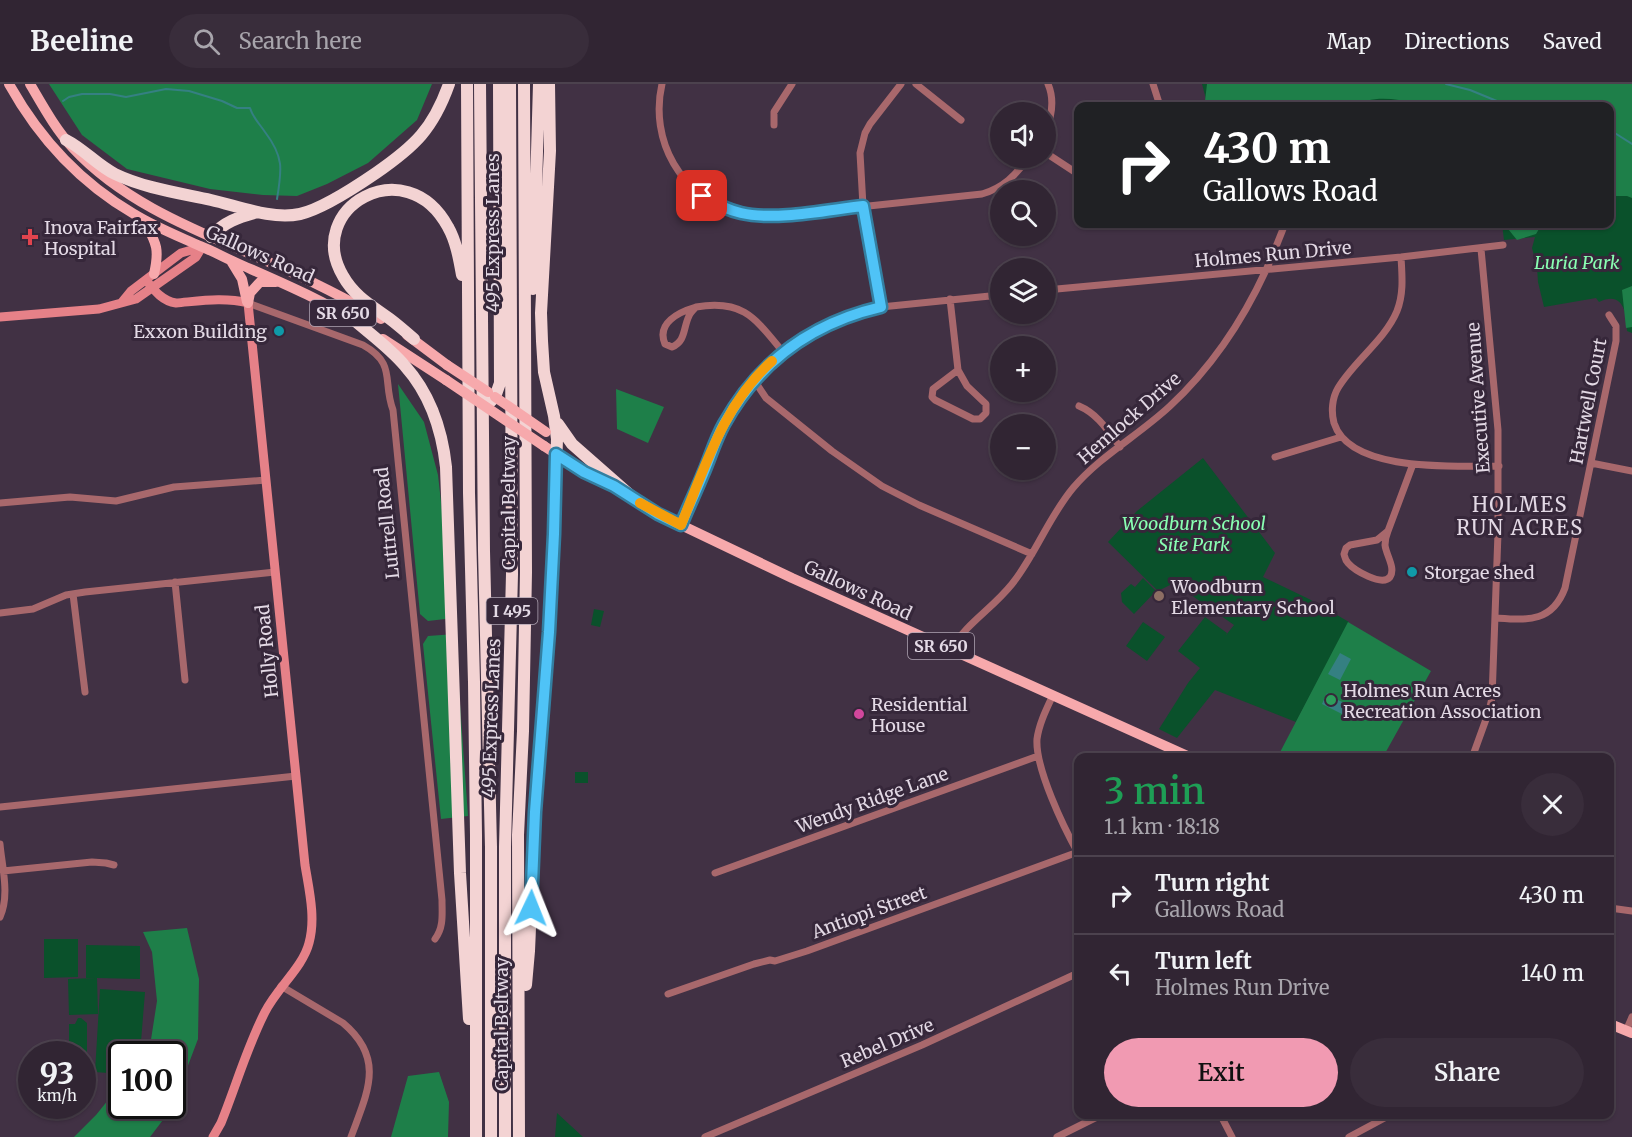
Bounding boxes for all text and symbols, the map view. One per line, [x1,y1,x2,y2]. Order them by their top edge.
search box [169,14,589,68]
text: Beeline [30,23,133,59]
icon: search [190,25,223,58]
text: Search here [238,27,362,55]
text: Map [1327,28,1371,55]
text: Directions [1404,28,1509,55]
text: Saved [1542,28,1602,55]
map controls [990,102,1056,480]
button: sound [990,102,1056,168]
text: 430 m [1203,122,1331,174]
icon: right [1104,126,1182,204]
street label: 495 Express Lanes [481,153,504,313]
pin [676,170,727,221]
text: Gallows Road [1203,174,1378,208]
icon: arrive [685,179,718,212]
button: search [990,180,1056,246]
place label: Inova Fairfax Hospital [44,216,158,260]
street label: Gallows Road [202,220,318,288]
marker: Inova Fairfax Hospital [21,228,39,246]
street label: Holmes Run Drive [1194,236,1352,272]
park label: Luria Park [1534,251,1620,274]
button: layers [990,258,1056,324]
road number: SR 650 [310,300,376,326]
place label: Exxon Building [133,320,267,343]
street label: Executive Avenue [1461,322,1495,474]
marker: Exxon Building [272,324,286,338]
button: + [990,336,1056,402]
street label: Hartwell Court [1565,336,1611,466]
street label: Hemlock Drive [1073,367,1185,469]
button: − [990,414,1056,480]
street label: Capital Beltway [497,435,520,570]
street label: Luttrell Road [370,466,404,580]
district label: HOLMES RUN ACRES [1456,492,1584,540]
park label: Woodburn School Site Park [1122,512,1266,556]
street label: Gallows Road [800,555,916,625]
place label: Storgae shed [1424,561,1535,584]
marker: Storgae shed [1405,565,1419,579]
place label: Woodburn Elementary School [1170,575,1335,619]
marker: Woodburn Elementary School [1152,589,1166,603]
road number: I 495 [486,598,538,624]
street label: Holly Road [251,603,283,699]
road number: SR 650 [908,633,974,659]
street label: 495 Express Lanes [477,638,505,798]
place label: Holmes Run Acres Recreation Association [1343,679,1541,723]
place label: Residential House [871,693,968,737]
marker: Holmes Run Acres Recreation Association [1324,693,1338,707]
marker: Residential House [852,707,866,721]
street label: Wendy Ridge Lane [792,762,951,839]
text: 3 min [1104,769,1205,814]
button: close [1521,773,1584,836]
text: 1.1 km · 18:18 [1104,814,1220,839]
text: Turn right [1155,869,1269,897]
position arrow [499,876,563,940]
icon: right [1104,879,1137,912]
street label: Antiopi Street [808,881,929,944]
text: 430 m [1519,881,1584,909]
text: Gallows Road [1155,897,1284,922]
text: Turn left [1155,947,1252,975]
street label: Capital Beltway [490,956,513,1091]
icon: left [1104,957,1137,990]
text: 140 m [1521,959,1584,987]
text: Holmes Run Drive [1155,975,1329,1000]
street label: Rebel Drive [837,1013,937,1073]
button: Exit [1104,1038,1338,1107]
button: Share [1350,1038,1584,1107]
speed limit sign: 100 [108,1041,186,1119]
text: 93 [40,1054,74,1092]
text: km/h [37,1086,77,1105]

